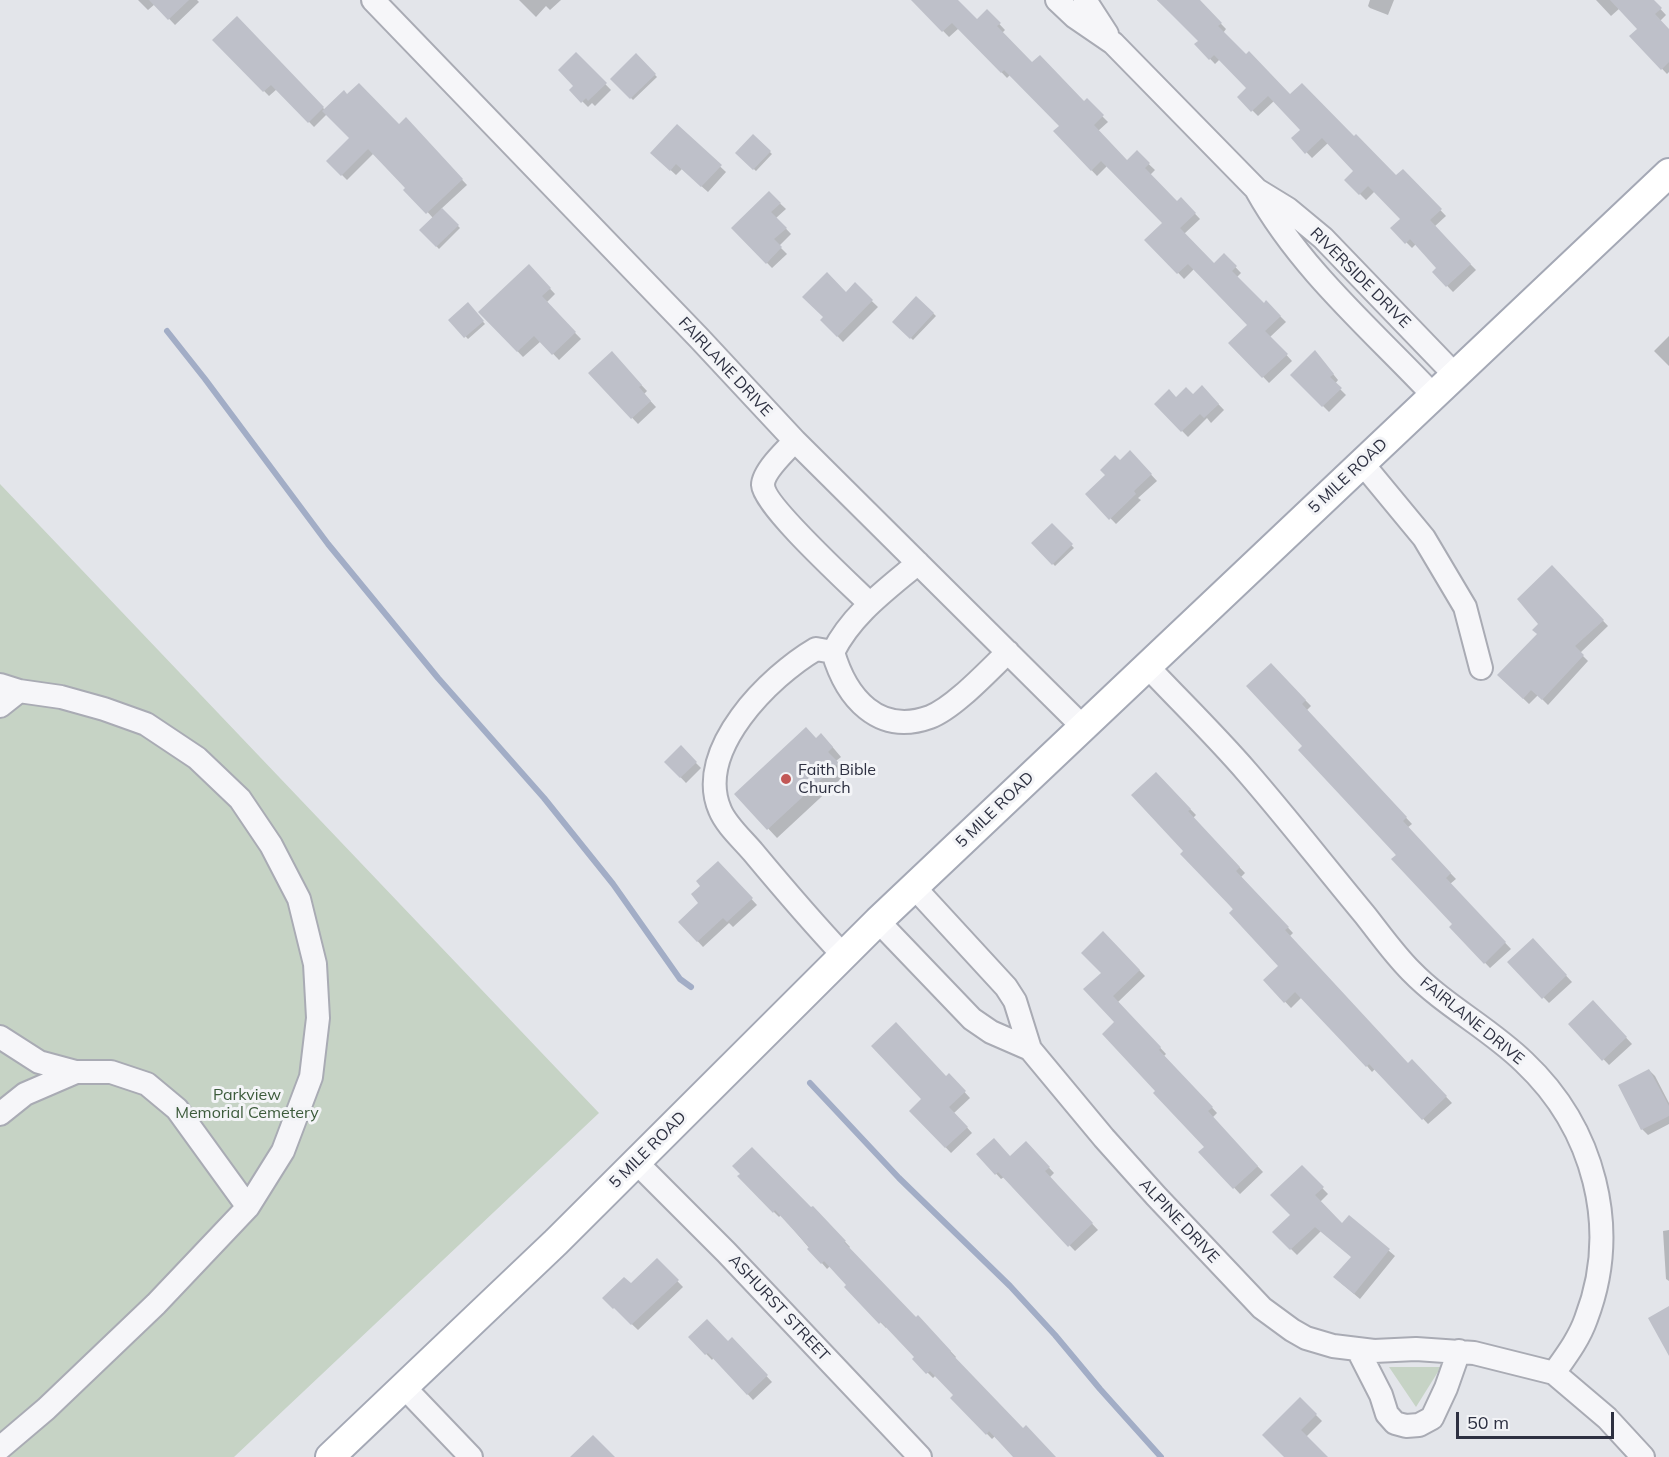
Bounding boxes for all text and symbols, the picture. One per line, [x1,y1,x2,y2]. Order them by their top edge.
street label: RIVERSIDE DRIVE [1306,224,1414,332]
street label: FAIRLANE DRIVE [674,313,776,421]
street label: 5 MILE ROAD [1305,435,1391,517]
place label: Faith Bible Church [798,760,876,798]
street label: 5 MILE ROAD [952,768,1038,852]
marker: Faith Bible Church [779,772,793,786]
street label: FAIRLANE DRIVE [1416,973,1528,1069]
park label: Parkview Memorial Cemetery [175,1085,319,1123]
street label: 5 MILE ROAD [606,1108,690,1192]
street label: ALPINE DRIVE [1135,1175,1223,1267]
street label: ASHURST STREET [725,1251,833,1365]
scale bar [1459,1400,1616,1438]
text: 50 m [1467,1411,1509,1434]

